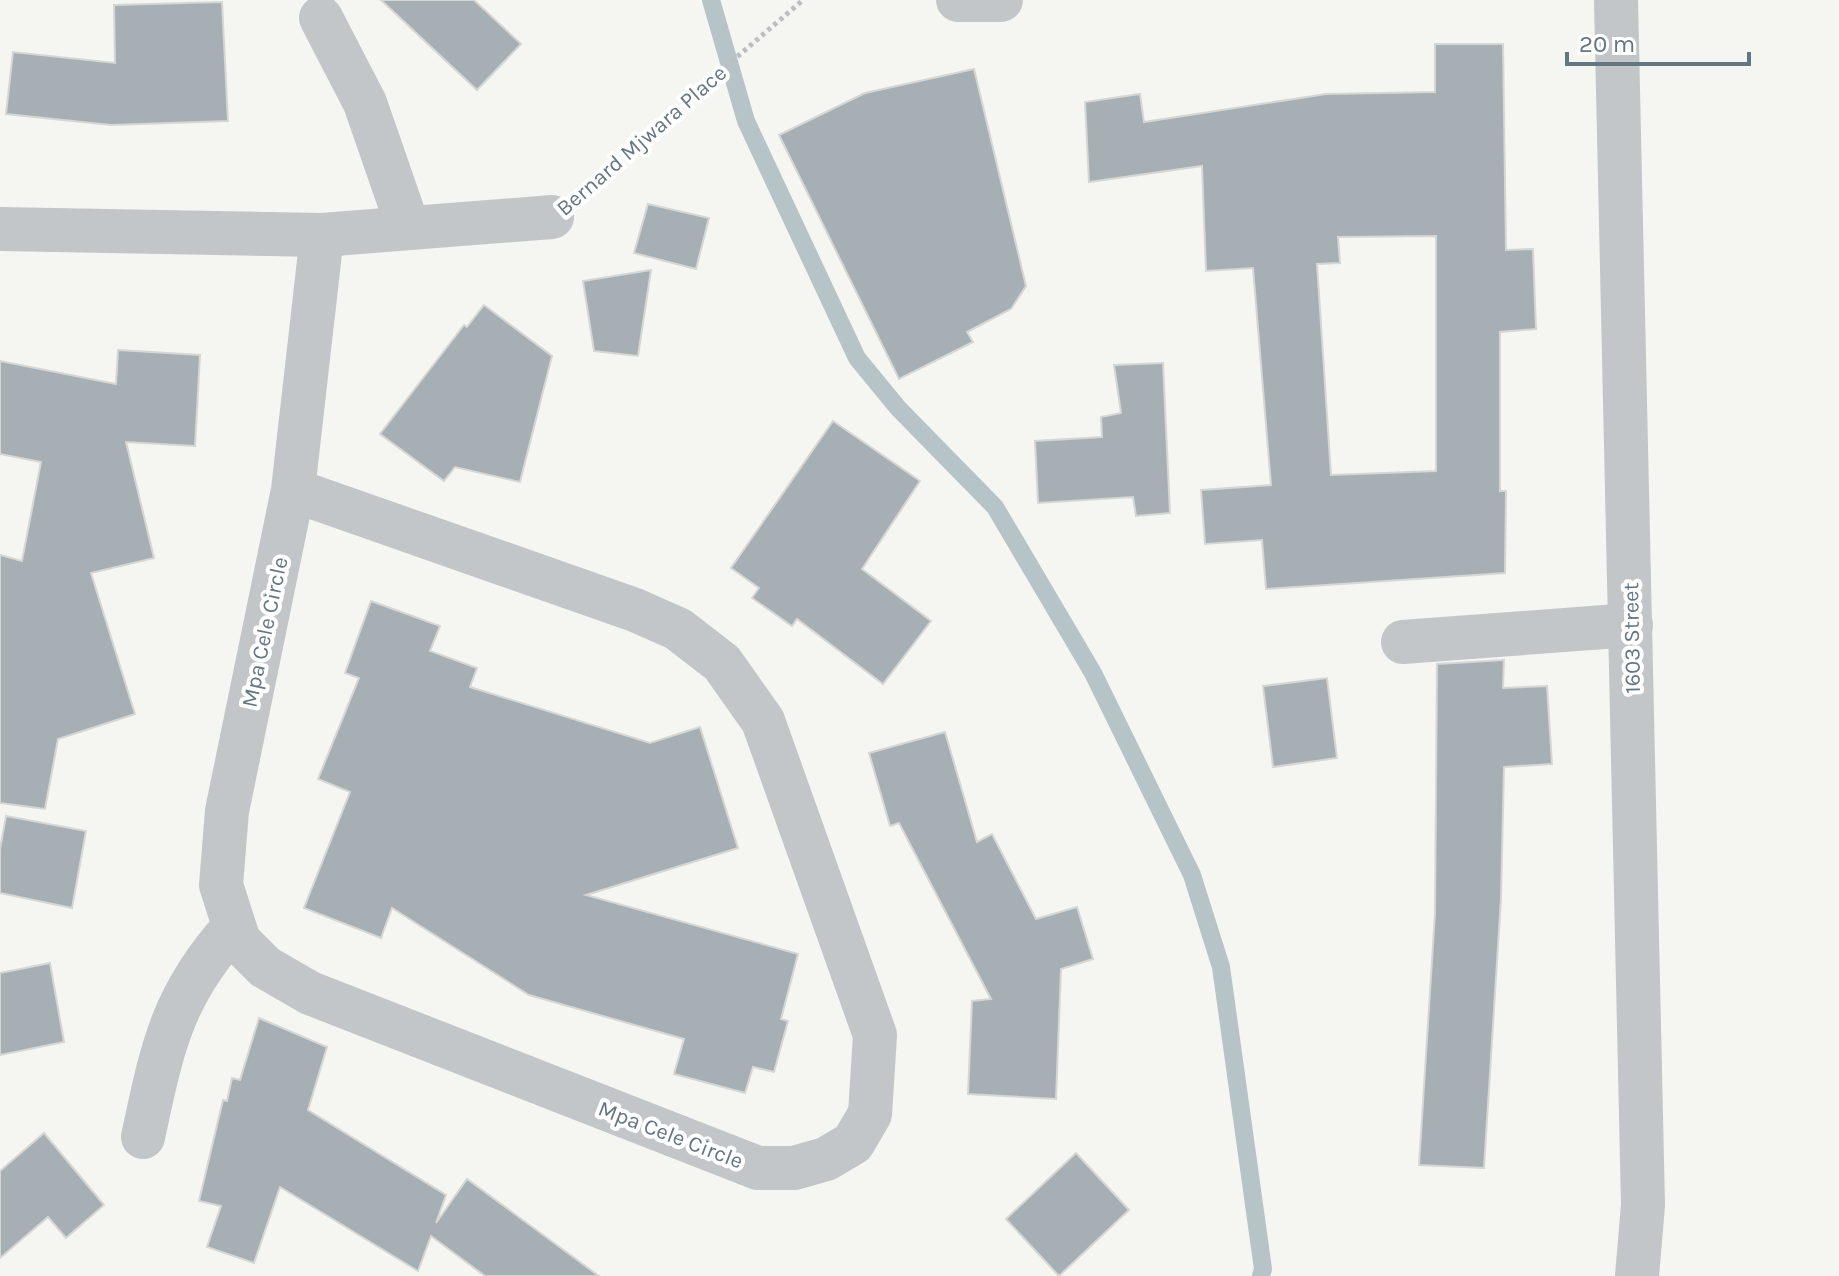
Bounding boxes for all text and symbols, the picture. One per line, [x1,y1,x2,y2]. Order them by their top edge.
scale bar [1567,16,1749,66]
text: 20 m [1579,30,1635,58]
street label: Bernard Mjwara Place [551,60,732,222]
street label: Mpa Cele Circle [236,555,294,710]
street label: 1603 Street [1618,582,1646,694]
street label: Mpa Cele Circle [595,1095,747,1175]

